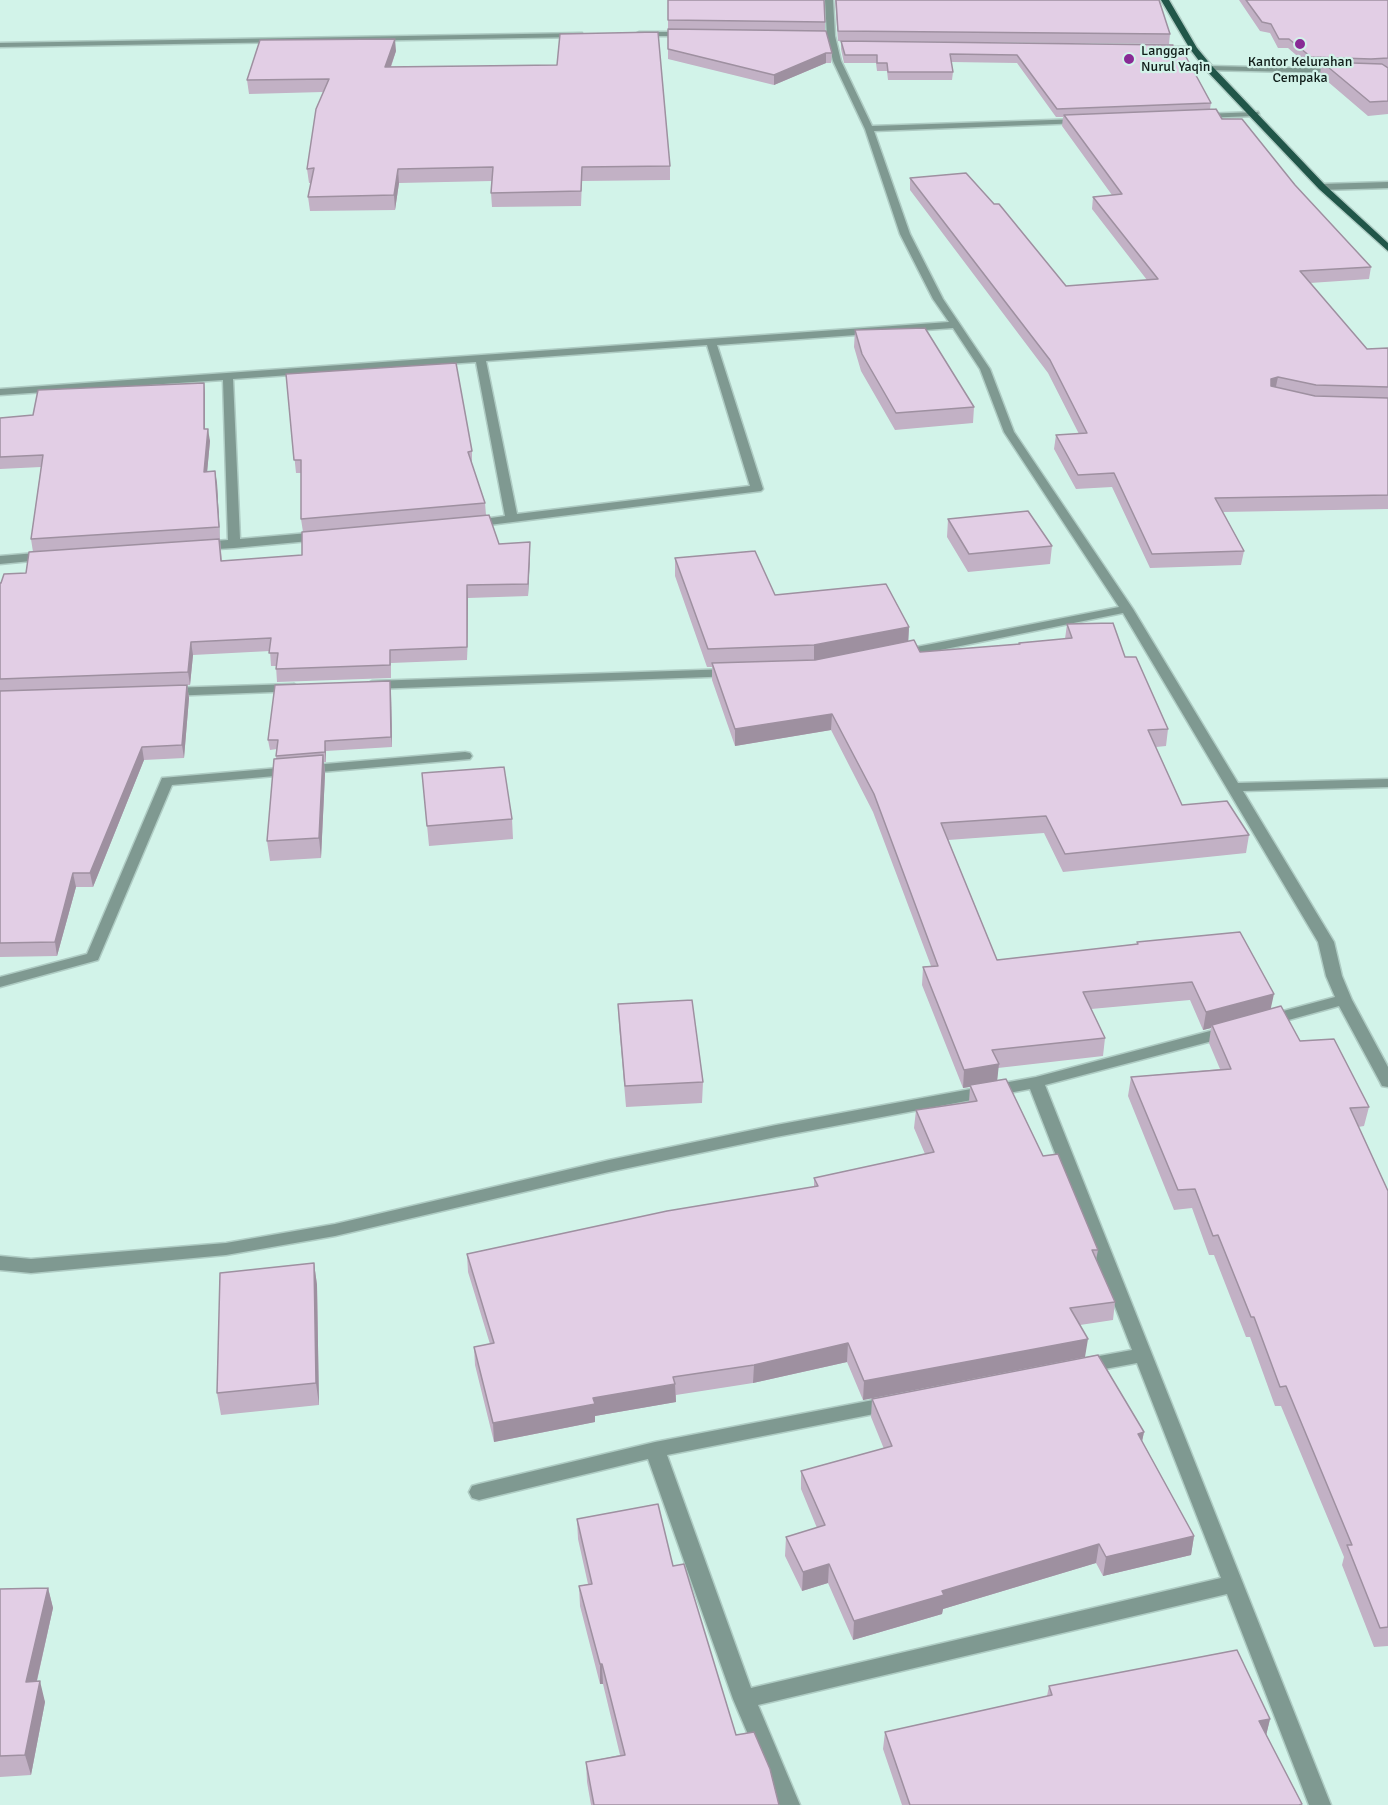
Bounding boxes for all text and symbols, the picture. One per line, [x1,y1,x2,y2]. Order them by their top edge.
marker: Kantor Kelurahan Cempaka [1293,37,1307,51]
place label: Langgar Nurul Yaqin [1141,43,1210,76]
marker: Langgar Nurul Yaqin [1122,52,1136,66]
place label: Kantor Kelurahan Cempaka [1248,54,1352,86]

